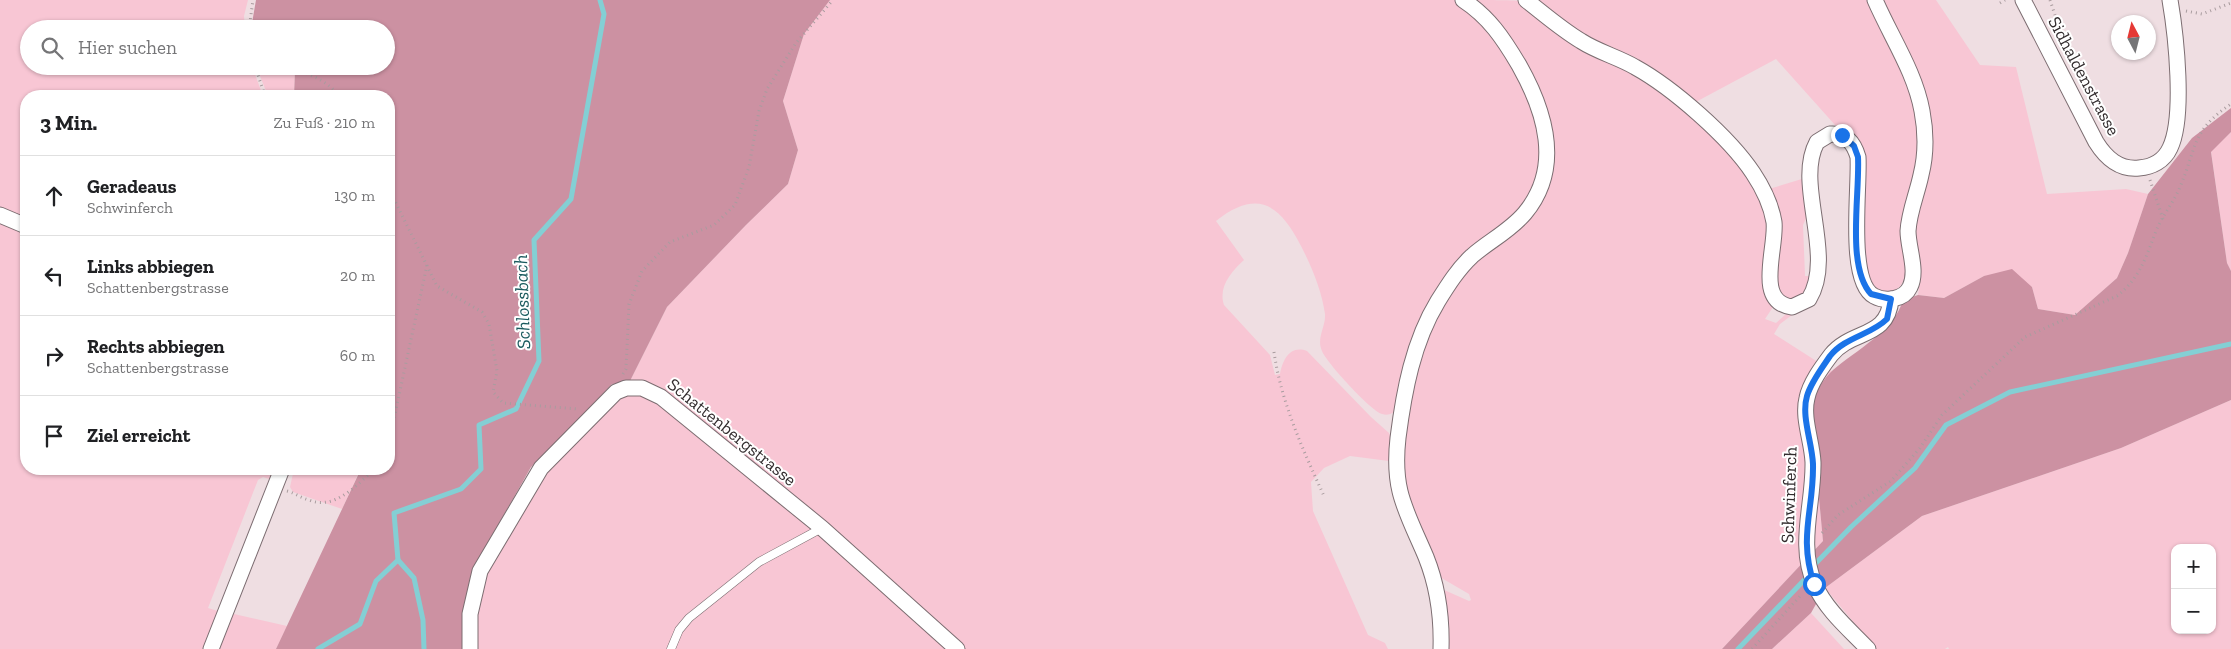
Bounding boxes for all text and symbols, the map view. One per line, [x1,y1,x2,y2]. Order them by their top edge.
street label: Sidhaldenstrasse [2043,13,2125,139]
north arrow [2111,15,2156,60]
search box [20,20,395,75]
icon: search [38,34,66,62]
text: Hier suchen [78,36,177,59]
text: 3 Min. [40,110,97,135]
text: Zu Fuß · 210 m [273,113,375,132]
route end [1831,124,1854,147]
text: Geradeaus [87,175,177,198]
icon: ahead [40,182,68,210]
text: 130 m [334,186,375,205]
text: Schwinferch [87,198,173,217]
water label: Schlossbach [509,254,535,350]
text: Links abbiegen [87,255,214,278]
icon: left [40,262,68,290]
text: 20 m [340,266,375,285]
text: Schattenbergstrasse [87,278,229,297]
text: Rechts abbiegen [87,335,225,358]
icon: right [40,342,68,370]
text: 60 m [340,346,375,365]
text: Schattenbergstrasse [87,358,229,377]
street label: Schattenbergstrasse [663,373,801,491]
icon: arrive [40,422,68,450]
text: Ziel erreicht [87,424,190,447]
street label: Schwinferch [1776,446,1802,544]
map controls [2171,544,2216,634]
button: + [2171,544,2216,589]
route start [1803,573,1826,596]
button: − [2171,589,2216,634]

